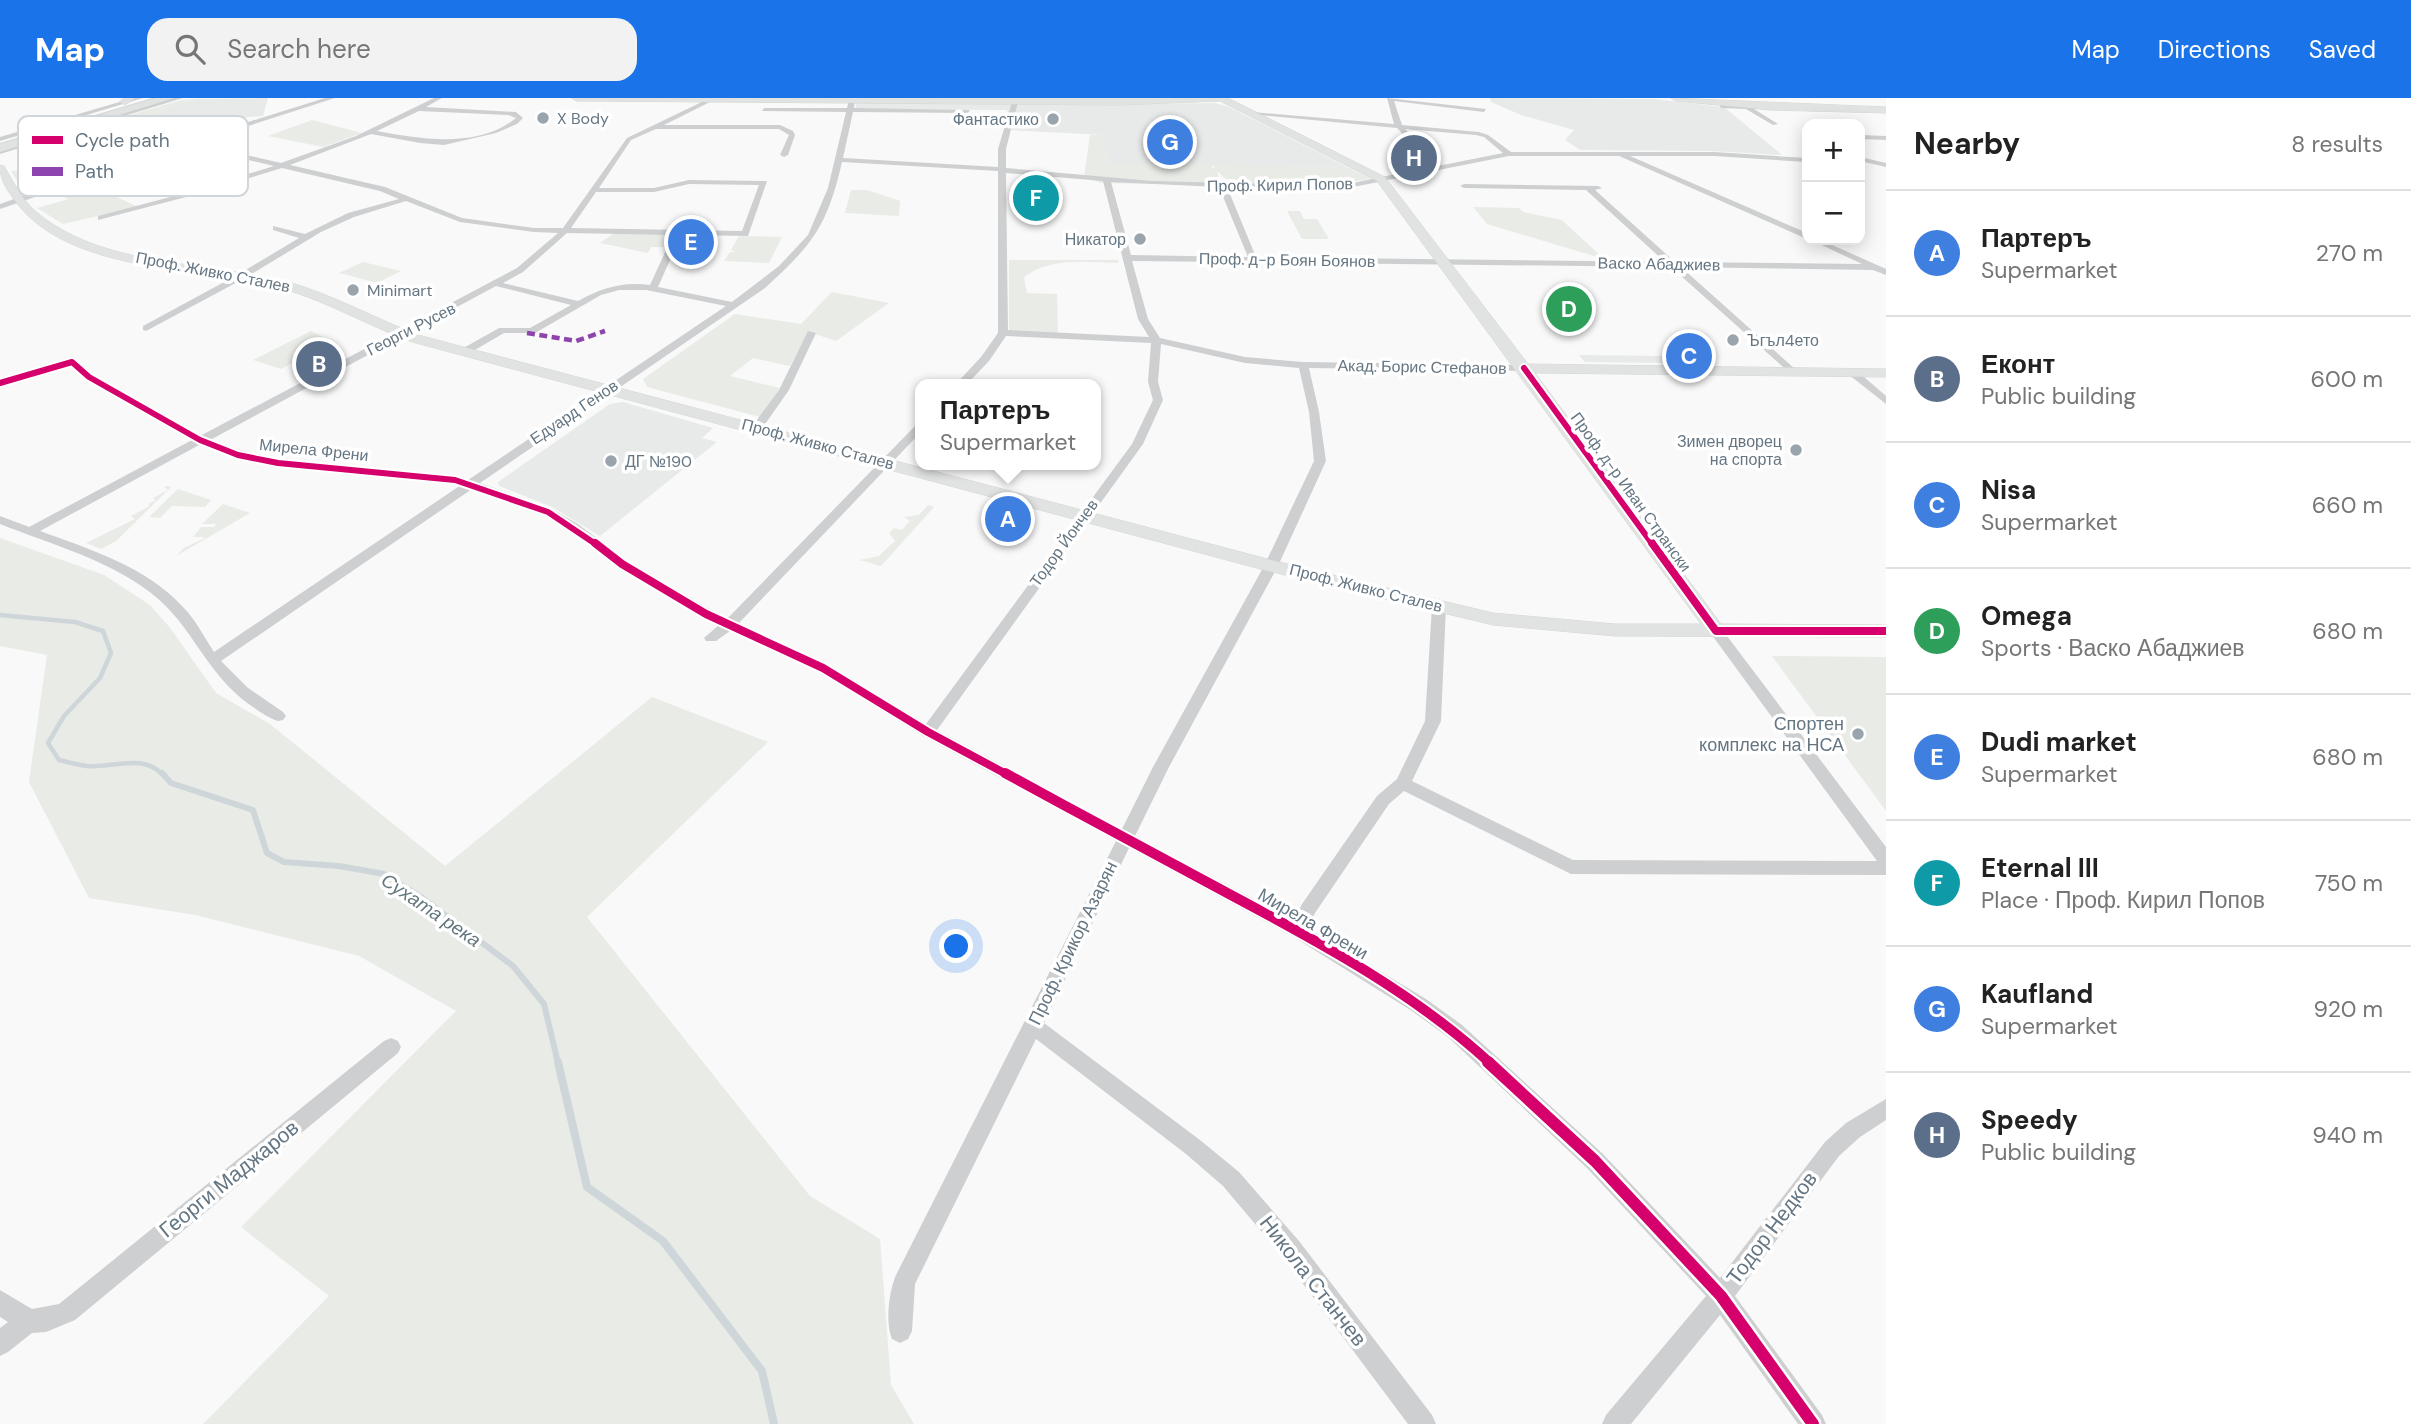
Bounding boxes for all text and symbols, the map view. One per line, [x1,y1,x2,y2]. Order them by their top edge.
search box [147,18,637,81]
text: Map [35,28,105,71]
icon: search [171,30,209,68]
text: Search here [227,32,371,66]
text: Map [2072,34,2120,65]
text: Directions [2158,34,2271,65]
text: Saved [2309,34,2376,65]
place label: X Body [557,108,609,129]
place label: Фантастико [953,109,1039,130]
marker: X Body [535,110,551,126]
marker: Фантастико [1045,111,1061,127]
legend [18,116,248,196]
pin: G [1147,116,1193,168]
map controls [1802,119,1865,245]
button: + [1802,119,1865,182]
text: Nearby [1914,124,2020,163]
text: Cycle path [75,128,170,153]
text: 8 results [2291,129,2383,159]
pin: H [1391,132,1437,184]
text: Path [75,159,114,184]
pin: F [1013,172,1059,224]
street label: Проф. Кирил Попов [1207,173,1353,197]
button: − [1802,182,1865,245]
pin: E [668,216,714,268]
text: Партеръ [1981,221,2092,255]
place label: Никатор [1065,229,1126,250]
marker: Никатор [1132,231,1148,247]
text: A [1929,238,1945,268]
text: 270 m [2316,238,2383,268]
street label: Проф. Живко Сталев [134,247,292,297]
street label: Проф. д-р Боян Боянов [1199,248,1375,272]
street label: Васко Абаджиев [1597,252,1721,276]
text: Supermarket [1981,255,2117,285]
place label: Minimart [367,280,432,301]
marker: Minimart [345,282,361,298]
pin: D [1546,283,1592,335]
street label: Георги Русев [363,298,459,360]
pin: C [1666,330,1712,382]
place label: Ъгъл4ето [1747,330,1819,351]
marker: Ъгъл4ето [1725,332,1741,348]
pin: B [296,338,342,390]
text: Еконт [1981,347,2055,381]
street label: Акад. Борис Стефанов [1337,355,1507,379]
text: B [1930,364,1944,394]
text: 600 m [2310,364,2383,394]
street label: Едуард Генов [526,375,622,449]
popup [915,379,1101,470]
text: Public building [1981,381,2136,411]
text: Партеръ [940,393,1050,427]
street label: Проф. д-р Иван Странски [1566,408,1696,576]
street label: Проф. Живко Сталев [740,414,896,474]
text: Supermarket [940,427,1076,457]
place label: Зимен дворец на спорта [1677,431,1782,470]
street label: Мирела Френи [258,434,370,466]
marker: Зимен дворец на спорта [1788,442,1804,458]
place label: ДГ №190 [625,451,692,472]
marker: ДГ №190 [603,453,619,469]
text: Nisa [1981,473,2036,507]
text: C [1929,490,1945,520]
text: 660 m [2312,490,2383,520]
pin: A [985,493,1031,545]
street label: Тодор Йончев [1025,495,1103,591]
text: Supermarket [1981,507,2117,537]
street label: Проф. Живко Сталев [1287,559,1445,617]
text: Omega [1981,599,2072,633]
text: D [1929,616,1945,646]
text: 680 m [2312,616,2383,646]
text: Sports · Васко Абаджиев [1981,633,2245,663]
place label: Спортен комплекс на НСА [1699,712,1844,757]
text: Dudi market [1981,725,2137,759]
marker: Спортен комплекс на НСА [1850,726,1866,742]
text: E [1930,742,1944,772]
text: 680 m [2312,742,2383,772]
text: Supermarket [1981,759,2117,789]
text: Eternal III [1981,851,2099,885]
street label: Проф. Крикор Азарян [1023,857,1123,1029]
water label: Сухата река [376,867,486,953]
text: F [1931,868,1943,898]
text: 750 m [2315,868,2383,898]
street label: Мирела Френи [1254,883,1372,965]
text: Place · Проф. Кирил Попов [1981,885,2265,915]
your location [939,929,973,963]
text: Kaufland [1981,977,2093,1011]
text: G [1928,994,1946,1024]
text: 920 m [2314,994,2383,1024]
text: Supermarket [1981,1011,2117,1041]
text: Speedy [1981,1103,2078,1137]
street label: Георги Маджаров [153,1114,305,1244]
text: H [1929,1120,1945,1150]
text: 940 m [2312,1120,2383,1150]
text: Public building [1981,1137,2136,1167]
street label: Тодор Недков [1720,1166,1824,1290]
street label: Никола Станчев [1253,1210,1373,1352]

